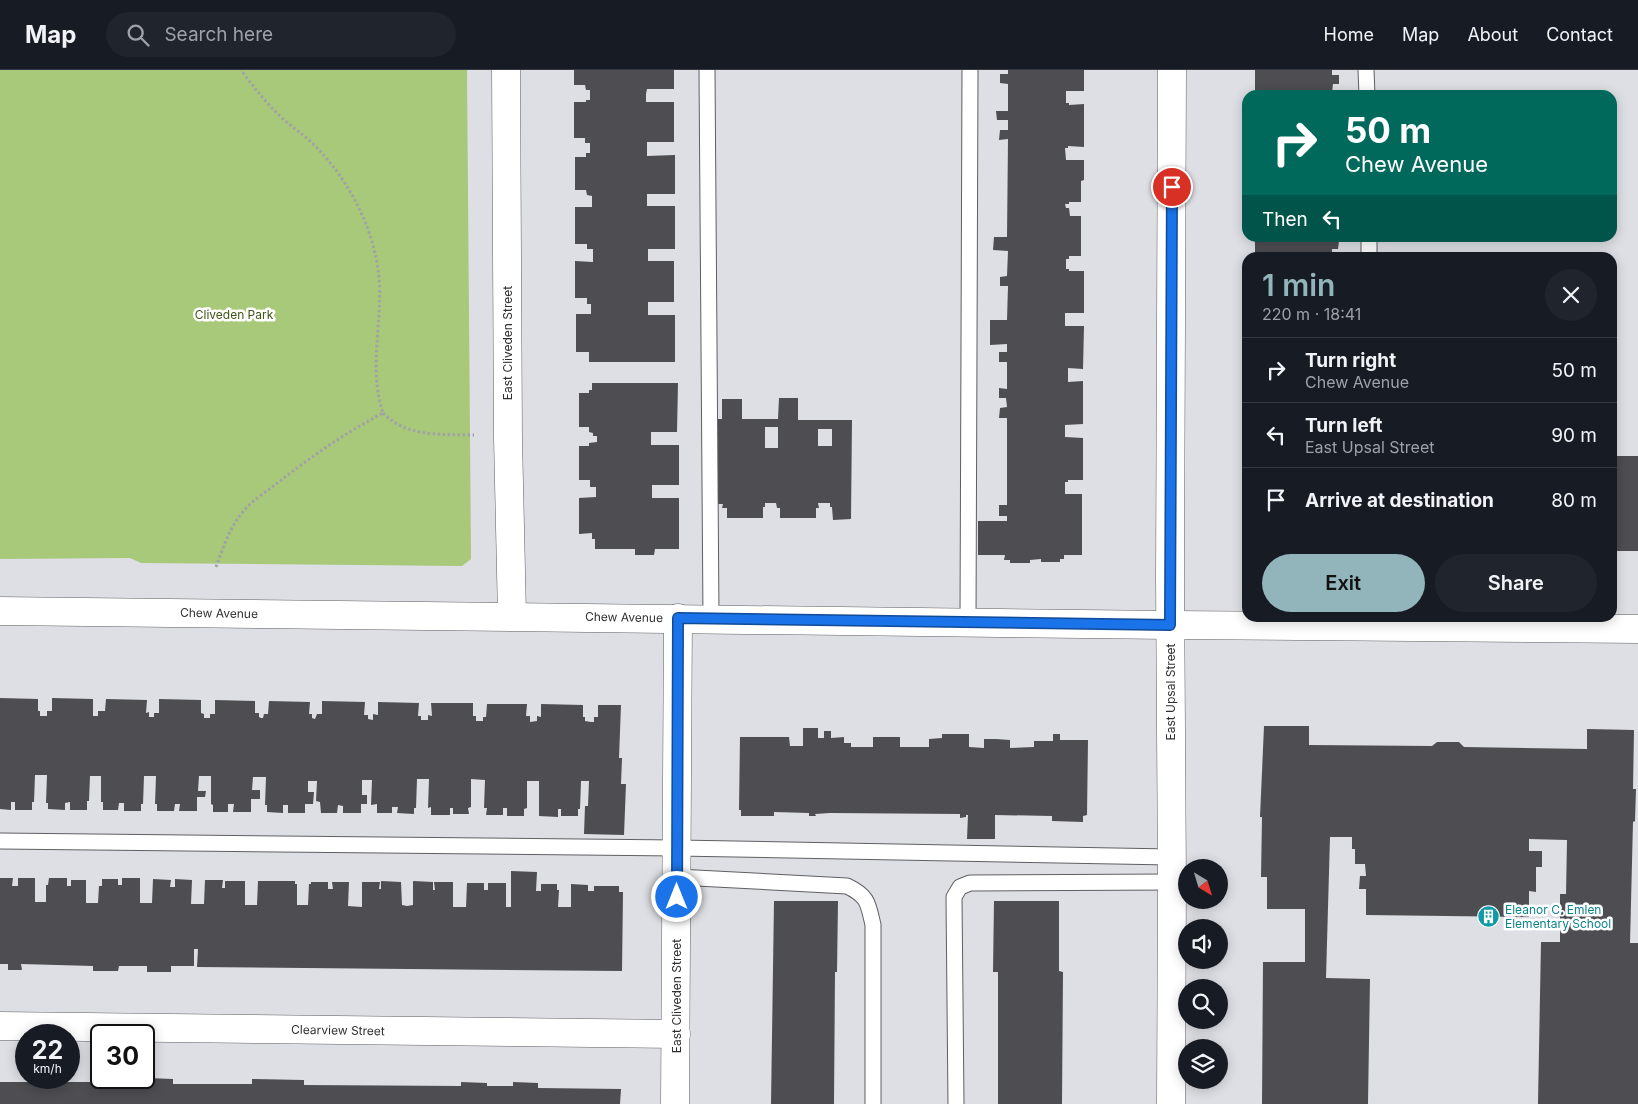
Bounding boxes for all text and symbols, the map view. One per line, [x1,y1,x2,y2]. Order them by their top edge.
search box [106,12,456,57]
text: Map [25,20,76,49]
icon: search [124,21,152,49]
text: Search here [164,23,273,46]
text: Home [1324,24,1374,45]
text: Map [1402,24,1439,45]
text: About [1467,24,1518,45]
text: Contact [1546,24,1613,45]
text: 50 m [1345,109,1431,151]
icon: right [1262,110,1327,175]
text: Chew Avenue [1345,151,1488,177]
pin [1151,166,1193,208]
icon: arrive [1158,173,1186,201]
icon: left [1318,205,1346,233]
text: Then [1262,208,1308,231]
text: 1 min [1262,267,1335,303]
button: close [1545,269,1597,321]
street label: East Cliveden Street [500,286,515,400]
text: 220 m · 18:41 [1262,304,1361,324]
park label: Cliveden Park [195,307,274,322]
text: Turn right [1305,349,1396,372]
icon: right [1262,356,1290,384]
text: 50 m [1551,359,1597,382]
text: Chew Avenue [1305,372,1409,392]
text: Turn left [1305,414,1383,437]
icon: left [1262,421,1290,449]
text: 90 m [1551,424,1597,447]
text: East Upsal Street [1305,437,1434,457]
icon: arrive [1262,486,1290,514]
text: Arrive at destination [1305,489,1494,512]
text: 80 m [1551,489,1597,512]
button: Exit [1262,554,1425,612]
button: Share [1435,554,1597,612]
street label: Chew Avenue [180,605,258,621]
street label: Chew Avenue [585,609,663,625]
street label: East Upsal Street [1163,643,1178,741]
north arrow [1178,859,1228,909]
map controls [1178,859,1228,1089]
position arrow [650,870,702,922]
place label: Eleanor C. Emlen Elementary School [1505,902,1611,931]
building icon: Eleanor C. Emlen Elementary School [1477,904,1501,928]
button: sound [1178,919,1228,969]
street label: East Cliveden Street [669,939,684,1053]
button: search [1178,979,1228,1029]
street label: Clearview Street [291,1022,385,1038]
speed limit sign: 30 [90,1024,155,1089]
text: 22 [32,1035,63,1065]
button: layers [1178,1039,1228,1089]
text: km/h [33,1061,62,1076]

